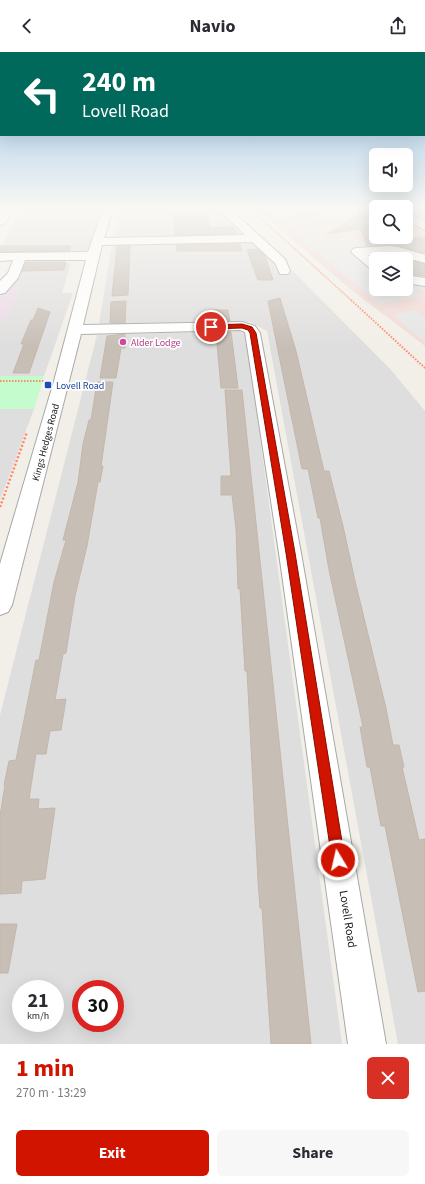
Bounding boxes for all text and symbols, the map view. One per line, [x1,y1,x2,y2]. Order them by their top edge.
text: Navio [190,14,235,39]
icon: back [16,15,38,37]
icon: share [387,15,409,37]
text: 240 m [82,62,156,102]
icon: left [16,68,68,120]
text: Lovell Road [82,99,169,124]
map controls [369,148,413,296]
button: sound [369,148,413,192]
button: search [369,200,413,244]
button: layers [369,252,413,296]
pin [194,310,228,344]
icon: arrive [200,316,222,338]
place label: Alder Lodge [131,336,181,350]
marker: Alder Lodge [118,337,128,347]
place label: Lovell Road [56,379,104,393]
marker: Lovell Road [43,380,53,390]
street label: Kings Hedges Road [29,402,63,482]
position arrow [317,839,359,881]
street label: Lovell Road [335,889,360,949]
speed limit sign: 30 [72,980,124,1032]
text: 21 [27,987,49,1015]
text: km/h [27,1009,49,1023]
text: 1 min [16,1051,74,1086]
button: close [367,1057,409,1099]
text: 270 m · 13:29 [16,1084,86,1102]
button: Exit [16,1130,209,1176]
button: Share [217,1130,409,1176]

